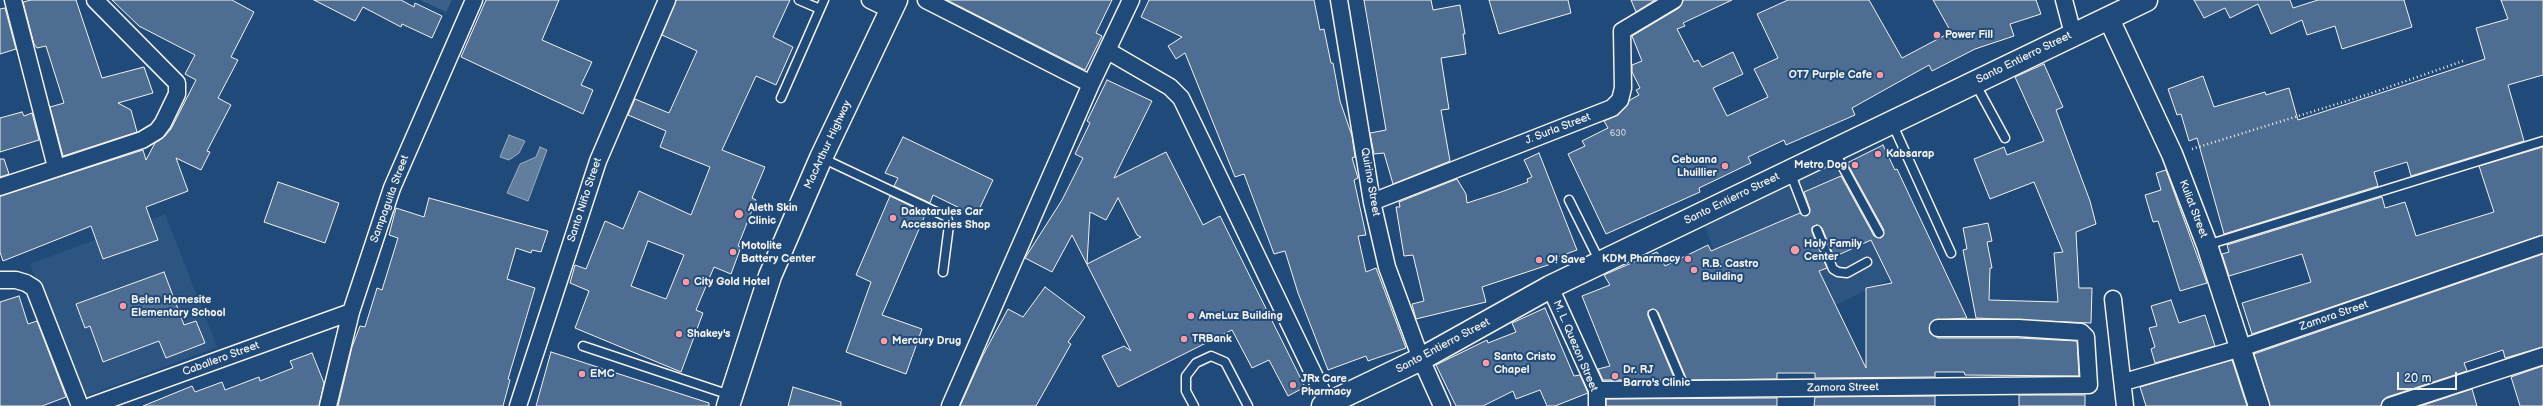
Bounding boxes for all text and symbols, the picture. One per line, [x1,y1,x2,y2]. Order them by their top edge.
place label: Power Fill [1945,28,1993,42]
street label: Santo Entierro Street [1974,29,2074,87]
marker: Power Fill [1932,30,1942,40]
place label: OT7 Purple Cafe [1789,68,1872,82]
marker: OT7 Purple Cafe [1875,70,1885,80]
street label: MacArthur Highway [802,99,854,191]
street label: J. Surla Street [1523,110,1593,148]
house number: 630 [1610,129,1626,139]
street label: Quirino Street [1357,147,1383,217]
place label: Kabsarap [1886,147,1934,161]
marker: Kabsarap [1873,149,1883,159]
street label: Sampaguita Street [368,153,412,245]
place label: Cebuana Lhuillier [1671,153,1717,179]
street label: Santo Niño Street [565,156,605,244]
place label: Metro Dog [1794,158,1847,172]
marker: Metro Dog [1850,160,1860,170]
marker: Cebuana Lhuillier [1720,161,1730,171]
street label: Santo Entierro Street [1682,170,1782,228]
street label: Kuliat Street [2176,178,2210,240]
place label: Aleth Skin Clinic [748,201,798,227]
place label: Dakotarules Car Accessories Shop [901,205,990,231]
marker: Aleth Skin Clinic [733,208,745,220]
marker: Dakotarules Car Accessories Shop [888,213,898,223]
place label: Holy Family Center [1804,237,1862,263]
place label: Motolite Battery Center [741,239,816,265]
marker: Holy Family Center [1789,244,1801,256]
marker: Motolite Battery Center [728,247,738,257]
place label: KDM Pharmacy [1602,252,1680,266]
place label: O! Save [1547,253,1585,267]
marker: KDM Pharmacy [1683,254,1693,264]
marker: O! Save [1534,255,1544,265]
place label: R.B. Castro Building [1702,257,1759,283]
marker: R.B. Castro Building [1689,265,1699,275]
place label: City Gold Hotel [694,275,770,289]
marker: City Gold Hotel [681,277,691,287]
place label: Belen Homesite Elementary School [131,293,226,319]
street label: M. L. Quezon Street [1550,298,1600,394]
street label: Zamora Street [2298,298,2370,334]
marker: Belen Homesite Elementary School [118,301,128,311]
place label: AmeLuz Building [1199,309,1283,323]
marker: AmeLuz Building [1186,311,1196,321]
street label: Santo Entierro Street [1394,316,1492,376]
place label: Shakey's [687,327,730,341]
marker: Shakey's [674,329,684,339]
place label: TRBank [1192,332,1232,346]
place label: Mercury Drug [892,334,961,348]
marker: TRBank [1179,334,1189,344]
marker: Mercury Drug [879,336,889,346]
street label: Caballero Street [181,339,261,379]
place label: Santo Cristo Chapel [1494,350,1556,376]
marker: Santo Cristo Chapel [1481,358,1491,368]
place label: Dr. RJ Barro's Clinic [1623,363,1690,389]
scale bar [2399,364,2459,390]
place label: EMC [590,367,614,381]
marker: EMC [577,369,587,379]
marker: Dr. RJ Barro's Clinic [1610,371,1620,381]
text: 20 m [2404,371,2431,386]
place label: JRx Care Pharmacy [1301,372,1351,398]
marker: JRx Care Pharmacy [1288,380,1298,390]
street label: Zamora Street [1807,381,1879,395]

